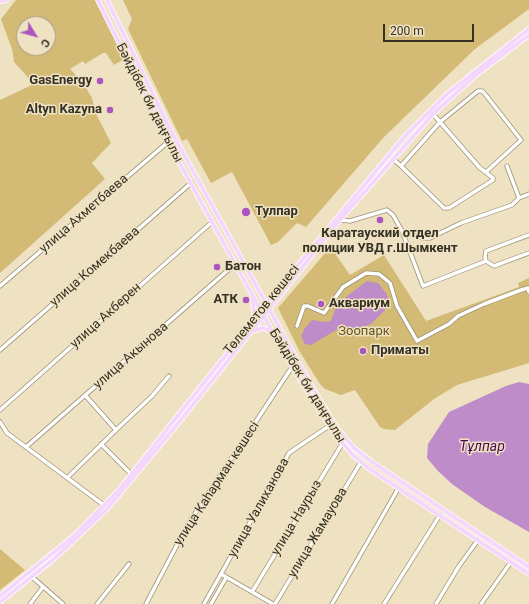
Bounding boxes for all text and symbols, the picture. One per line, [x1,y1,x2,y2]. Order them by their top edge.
north arrow [16,16,56,56]
scale bar [385,16,476,42]
text: 200 m [390,24,424,38]
text: С [38,36,53,50]
street label: Бәйдібек би даңғылы [112,41,186,165]
place label: GasEnergy [29,73,92,89]
marker: GasEnergy [95,76,105,86]
place label: Altyn Kazyna [26,102,102,118]
marker: Altyn Kazyna [105,105,115,115]
street label: улица Ахметбаева [37,171,131,257]
place label: Тулпар [255,204,298,220]
marker: Тулпар [240,206,252,218]
marker: Каратауский отдел полиции УВД г.Шымкент [375,215,385,225]
street label: улица Комекбаева [47,224,143,310]
place label: Каратауский отдел полиции УВД г.Шымкент [302,226,458,257]
place label: Батон [225,259,261,275]
marker: Батон [212,262,222,272]
street label: Төлеметов көшесі [221,262,303,358]
street label: улица Акберен [67,280,145,352]
place label: АТК [214,292,238,308]
marker: АТК [241,295,251,305]
place label: Аквариум [329,296,390,312]
marker: Аквариум [316,299,326,309]
street label: улица Акынова [90,319,172,393]
park label: Зоопарк [338,324,390,340]
street label: Бәйдібек би даңғылы [265,326,349,446]
place label: Приматы [371,343,429,359]
marker: Приматы [358,346,368,356]
street label: улица Каһарман көшесі [171,419,263,549]
water label: Тұлпар [459,439,505,455]
street label: улица Уалиханова [225,455,293,561]
street label: улица Наурыз [268,477,326,559]
street label: улица Жамауова [285,485,351,581]

